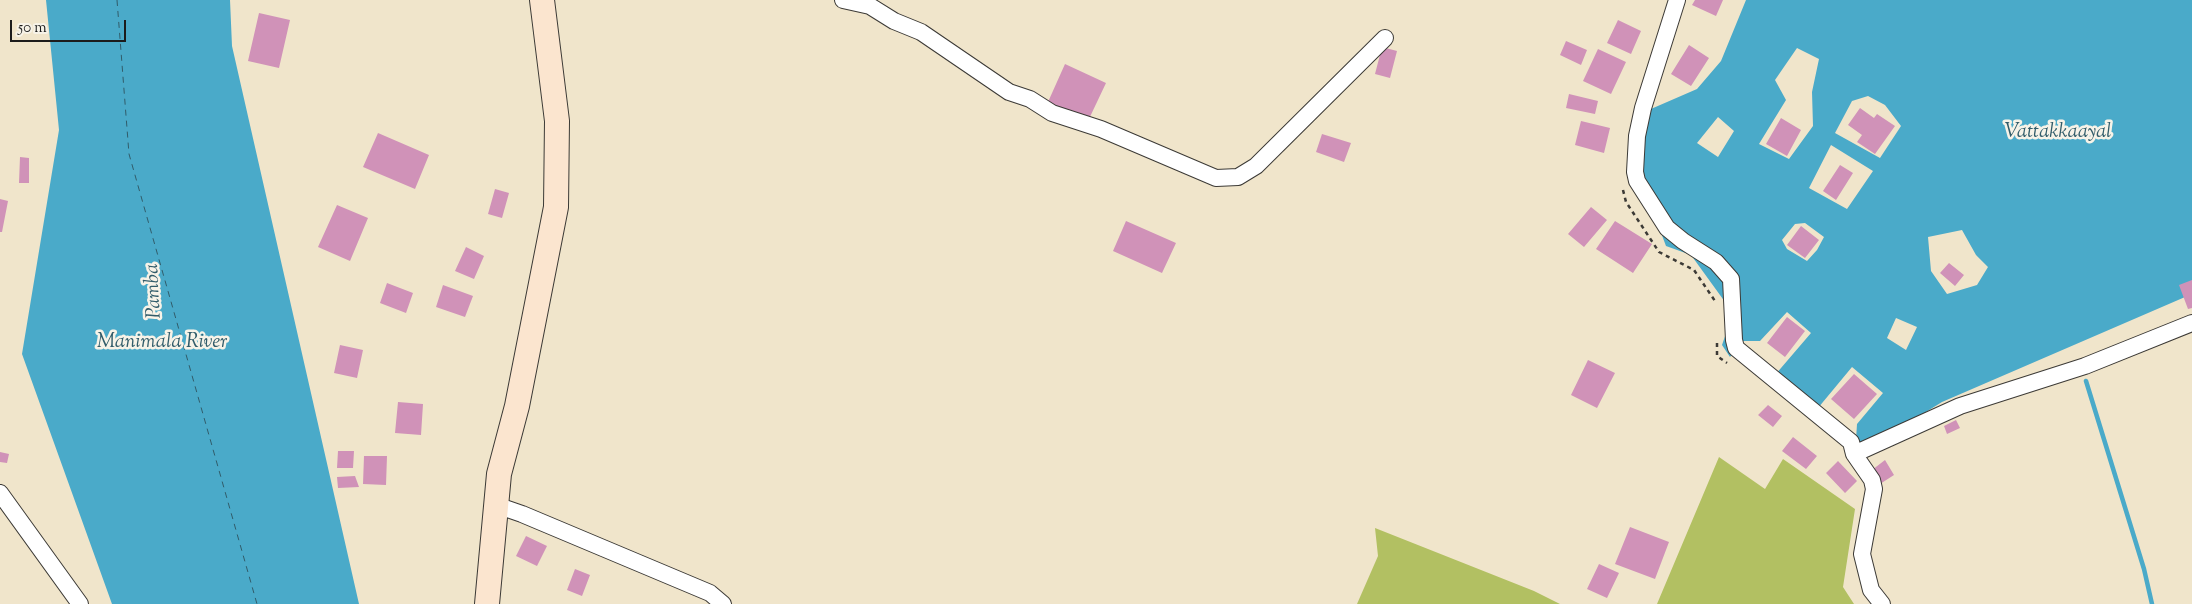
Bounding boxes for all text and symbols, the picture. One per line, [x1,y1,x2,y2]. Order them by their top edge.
scale bar [12,10,129,42]
text: 50 m [18,18,47,39]
water label: Vattakkaayal [2004,122,2112,146]
water label: Pamba [142,263,168,319]
water label: Manimala River [97,332,227,356]

